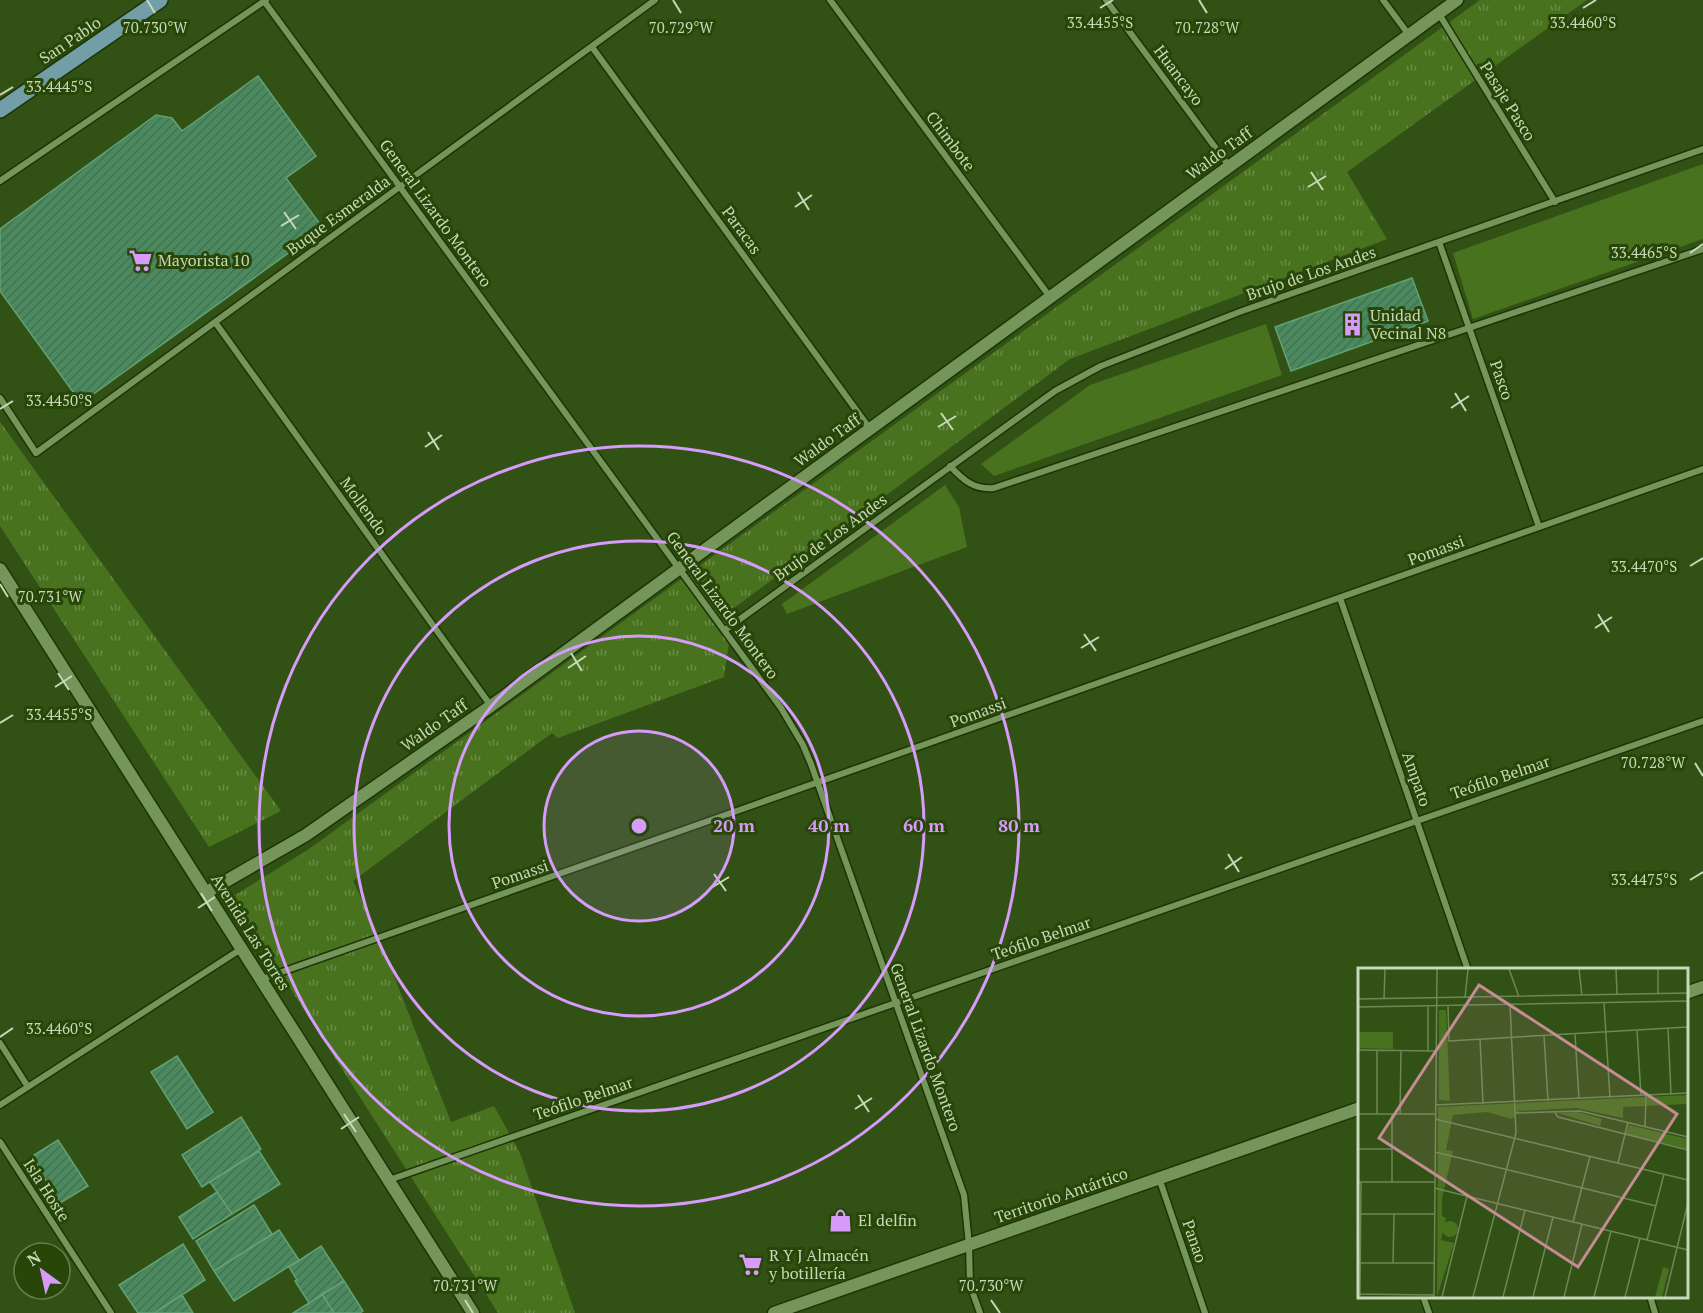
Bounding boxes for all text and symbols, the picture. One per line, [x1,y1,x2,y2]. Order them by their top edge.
street label: San Pablo [35,11,105,69]
text: 33.4455°S [1067,12,1133,32]
text: 33.4460°S [1550,12,1616,32]
text: 70.730°W [123,17,188,37]
text: 70.729°W [649,17,714,37]
text: 70.728°W [1175,17,1240,37]
street label: Huancayo [1149,40,1209,110]
street label: Pasaje Pasco [1475,57,1541,145]
text: 33.4445°S [26,76,92,96]
street label: Chimbote [921,107,981,175]
street label: Waldo Taff [1181,121,1258,184]
street label: General Lizardo Montero [375,135,497,292]
street label: Buque Esmeralda [282,170,394,260]
street label: Paracas [717,202,767,258]
street label: Brujo de Los Andes [1243,240,1379,306]
text: 33.4465°S [1611,242,1677,262]
supermarket icon: Mayorista 10 [127,247,153,273]
place label: Mayorista 10 [158,249,249,271]
place label: Unidad Vecinal N8 [1370,304,1446,344]
building icon: Unidad Vecinal N8 [1339,311,1365,337]
street label: Pasco [1485,357,1519,403]
text: 33.4450°S [26,390,92,410]
street label: Waldo Taff [789,408,866,471]
street label: Mollendo [335,472,393,540]
street label: Brujo de Los Andes [769,488,891,586]
street label: General Lizardo Montero [662,527,784,684]
street label: Pomassi [1405,530,1467,570]
text: 33.4470°S [1611,556,1677,576]
text: 70.731°W [18,586,83,606]
street label: Pomassi [947,692,1009,732]
street label: Waldo Taff [396,693,473,756]
text: 33.4455°S [26,704,92,724]
street label: Ampato [1397,749,1437,810]
street label: Teófilo Belmar [1447,749,1553,804]
text: 70.728°W [1621,752,1686,772]
text: 20 m [713,813,755,837]
text: 40 m [808,813,850,837]
text: 60 m [903,813,945,837]
text: 80 m [998,813,1040,837]
centre of rings [629,816,649,836]
street label: Pomassi [489,854,551,894]
text: 33.4475°S [1611,869,1677,889]
street label: Avenida Las Torres [206,870,296,994]
street label: Teófilo Belmar [988,910,1094,965]
street label: General Lizardo Montero [885,960,967,1135]
inset map [1358,968,1688,1298]
text: 33.4460°S [26,1018,92,1038]
street label: Teófilo Belmar [530,1070,636,1125]
street label: Isla Hoste [19,1154,75,1226]
street label: Territorio Antártico [991,1162,1131,1228]
shop icon: El delfin [827,1207,853,1233]
place label: El delfin [858,1209,917,1231]
street label: Panao [1177,1217,1213,1266]
north arrow [12,1241,72,1301]
place label: R Y J Almacén y botillería [768,1244,869,1284]
text: N [23,1246,45,1271]
supermarket icon: R Y J Almacén y botillería [738,1251,764,1277]
text: 70.731°W [433,1275,498,1295]
text: 70.730°W [959,1275,1024,1295]

